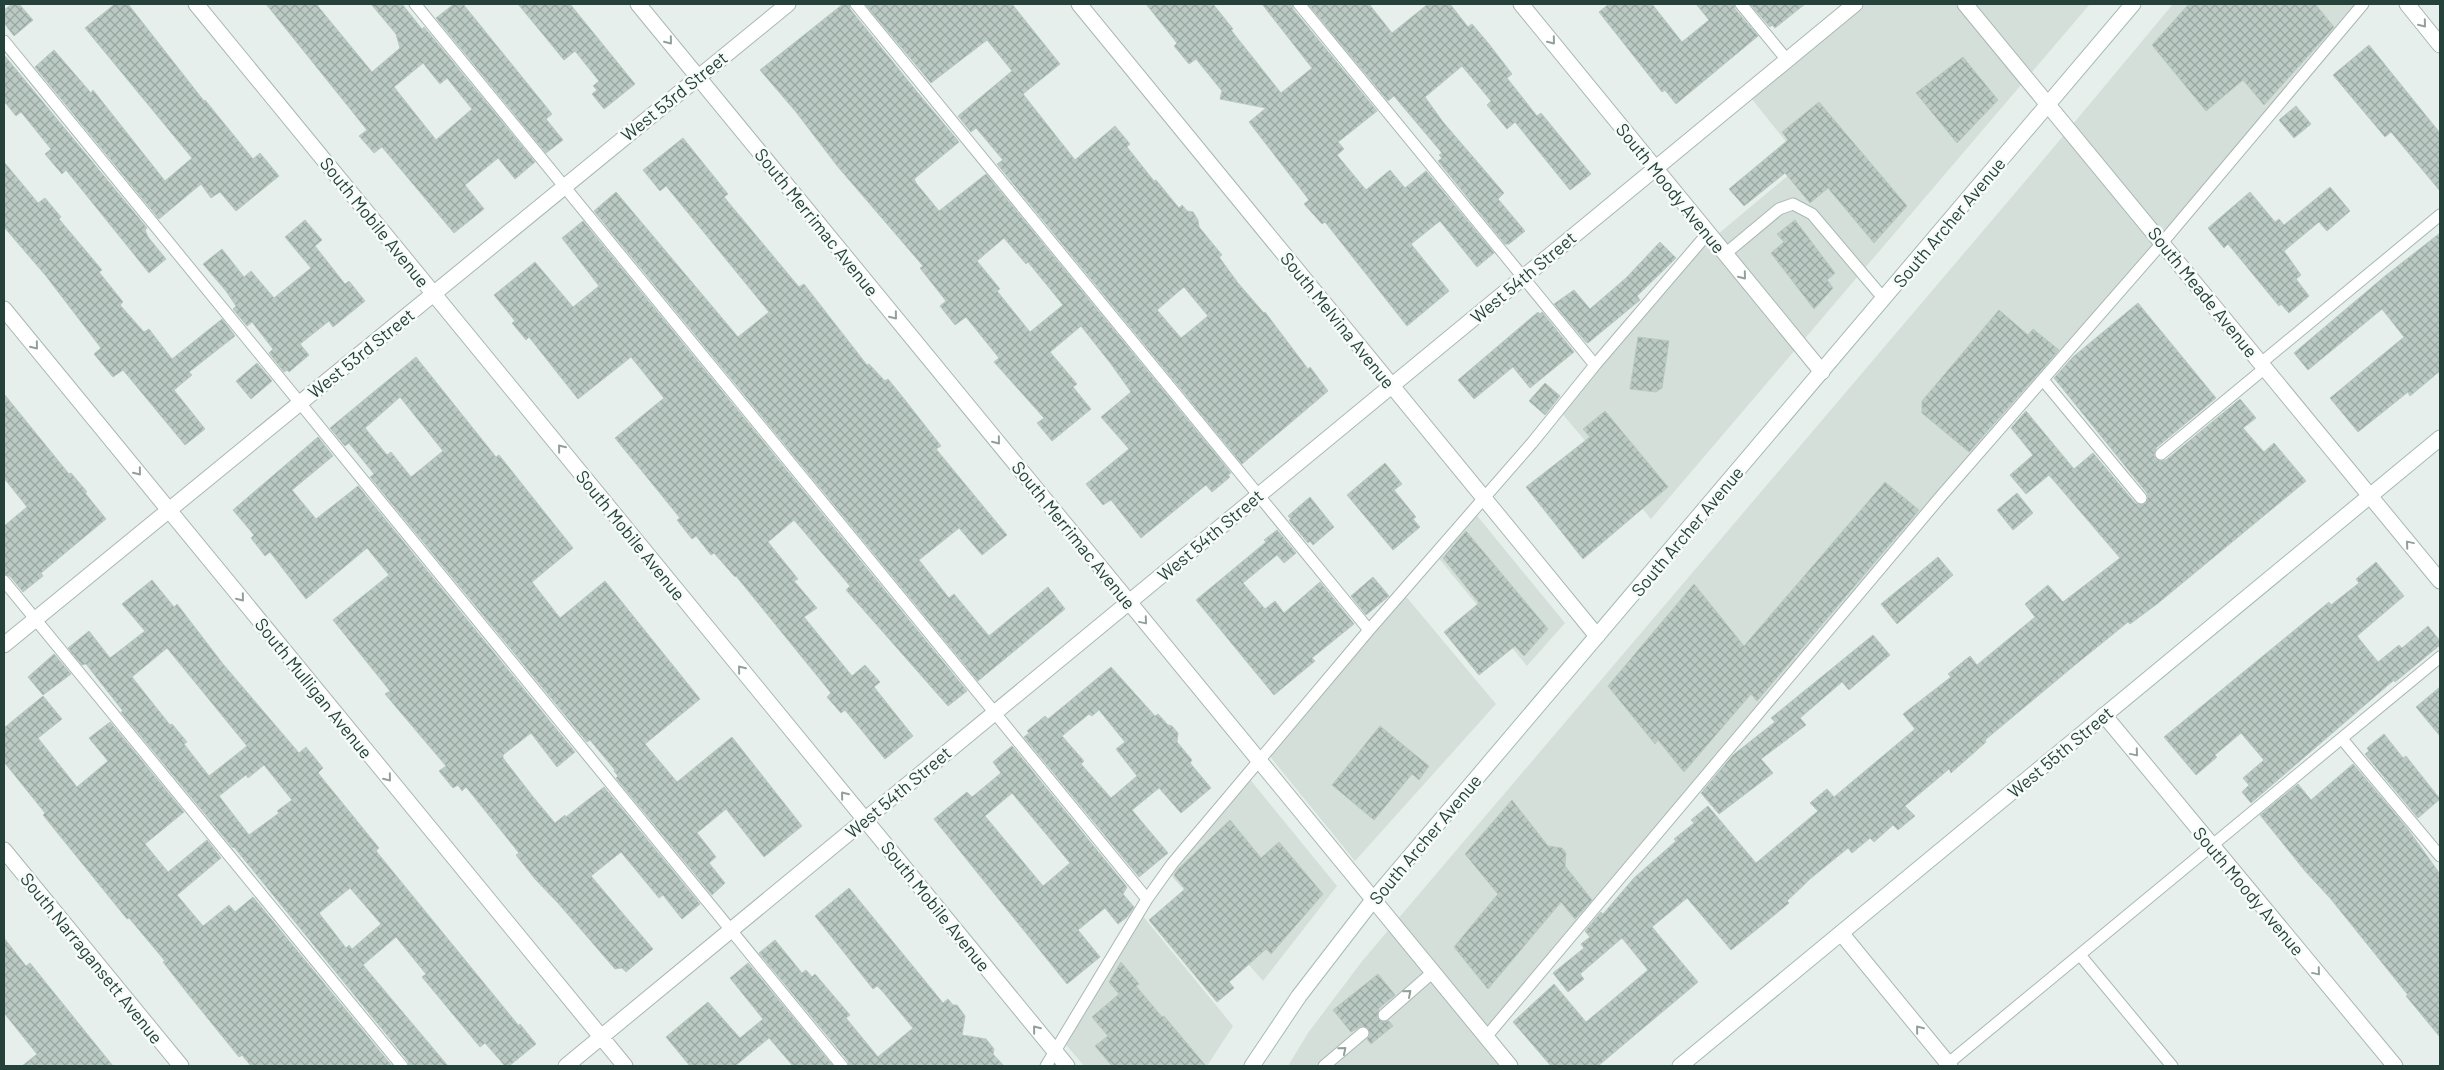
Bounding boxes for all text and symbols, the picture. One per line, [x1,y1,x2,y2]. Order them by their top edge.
one-way arrow [2418,19,2427,28]
one-way arrow [663,36,672,45]
one-way arrow [1546,36,1555,45]
street label: West 53rd Street [616,46,732,146]
street label: South Moody Avenue [1612,118,1730,258]
street label: South Merrimac Avenue [750,143,884,301]
street label: South Mobile Avenue [316,152,434,292]
street label: South Archer Avenue [1888,152,2010,292]
street label: South Meade Avenue [2144,222,2262,362]
street label: West 54th Street [1466,226,1580,328]
street label: South Melvina Avenue [1276,247,1400,393]
one-way arrow [1738,270,1747,279]
street label: West 53rd Street [303,303,419,403]
one-way arrow [888,310,896,319]
one-way arrow [29,341,38,350]
one-way arrow [991,436,1000,445]
one-way arrow [557,445,566,454]
street label: South Merrimac Avenue [1007,456,1141,614]
street label: South Archer Avenue [1626,461,1748,601]
street label: South Mobile Avenue [572,465,690,605]
one-way arrow [132,466,140,475]
street label: West 54th Street [1153,484,1267,586]
one-way arrow [2406,540,2415,549]
one-way arrow [235,592,243,601]
street label: South Mulligan Avenue [251,613,377,763]
one-way arrow [1139,615,1147,624]
one-way arrow [739,666,747,675]
street label: West 55th Street [2003,702,2117,802]
street label: West 54th Street [841,741,955,843]
one-way arrow [2130,747,2138,756]
street label: South Archer Avenue [1364,769,1486,909]
one-way arrow [383,772,392,781]
one-way arrow [841,791,850,800]
street label: South Moody Avenue [2189,822,2309,960]
street label: South Mobile Avenue [877,836,995,976]
street label: South Narragansett Avenue [16,868,168,1048]
one-way arrow [2311,967,2320,976]
one-way arrow [1403,990,1412,999]
one-way arrow [1032,1025,1041,1034]
one-way arrow [1916,1025,1925,1034]
one-way arrow [1337,1047,1346,1056]

